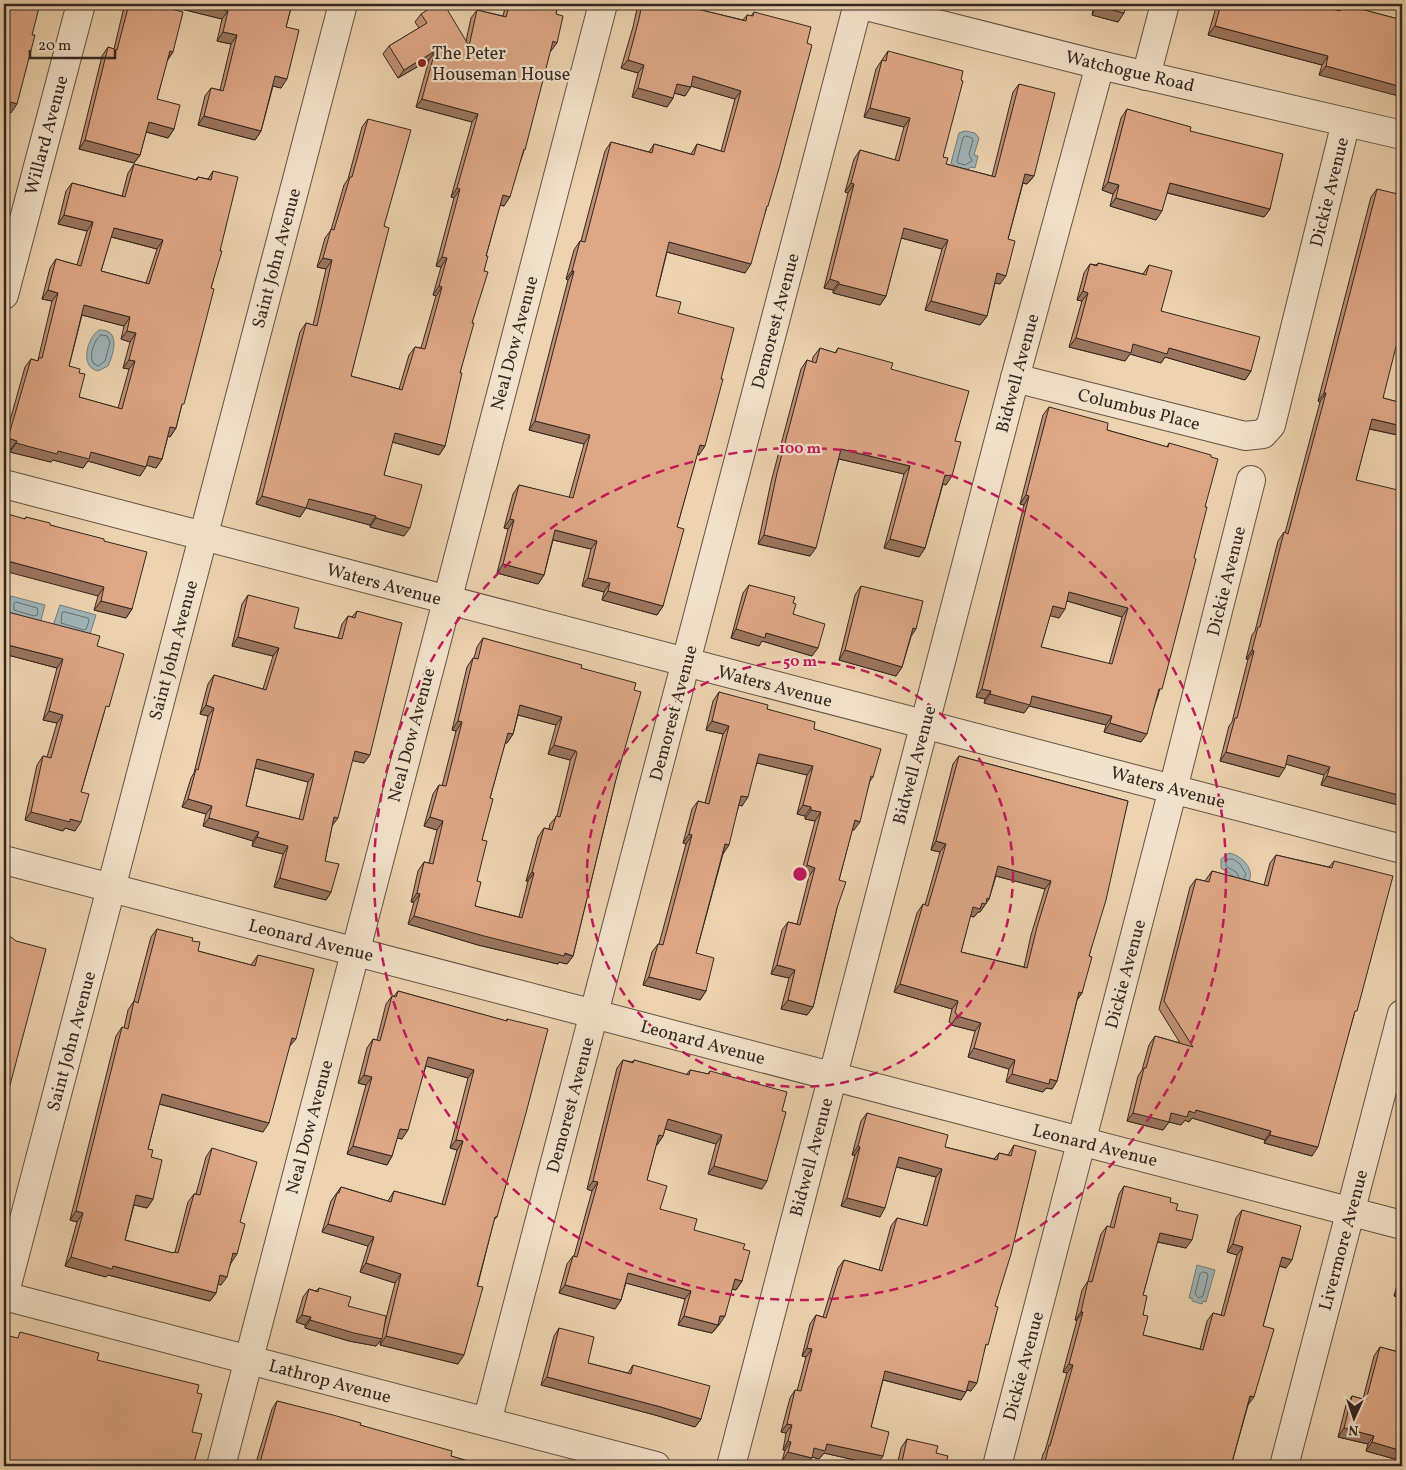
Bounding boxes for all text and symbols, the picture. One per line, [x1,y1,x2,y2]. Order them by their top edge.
scale bar [30,28,115,60]
text: 20 m [38,36,71,57]
place label: The Peter Houseman House [432,42,570,88]
street label: Watchogue Road [1063,45,1197,99]
marker: The Peter Houseman House [416,57,428,69]
street label: Willard Avenue [19,73,75,198]
street label: Dickie Avenue [1305,135,1356,250]
street label: Saint John Avenue [247,185,308,331]
street label: Demorest Avenue [746,251,807,392]
street label: Neal Dow Avenue [485,273,545,413]
street label: Bidwell Avenue [991,311,1046,436]
street label: Columbus Place [1075,383,1202,438]
text: 100 m [779,439,822,460]
street label: Dickie Avenue [1202,524,1253,639]
street label: Waters Avenue [323,558,444,613]
street label: Saint John Avenue [144,577,205,723]
street label: Demorest Avenue [644,643,705,784]
text: 50 m [783,652,817,673]
street label: Waters Avenue [714,660,835,715]
street label: Neal Dow Avenue [382,665,442,805]
street label: Bidwell Avenue [888,703,943,828]
street label: Waters Avenue [1107,761,1228,816]
centre of rings [791,865,809,883]
street label: Leonard Avenue [245,914,376,969]
street label: Dickie Avenue [1100,917,1153,1032]
street label: Saint John Avenue [42,968,103,1114]
street label: Leonard Avenue [638,1015,768,1072]
street label: Demorest Avenue [541,1035,602,1176]
street label: Neal Dow Avenue [280,1057,340,1197]
street label: Bidwell Avenue [785,1095,840,1220]
street label: Leonard Avenue [1029,1119,1160,1174]
street label: Livermore Avenue [1314,1167,1375,1314]
street label: Dickie Avenue [998,1309,1051,1424]
street label: Lathrop Avenue [266,1354,394,1411]
north arrow [1328,1392,1378,1442]
text: N [1348,1420,1359,1439]

